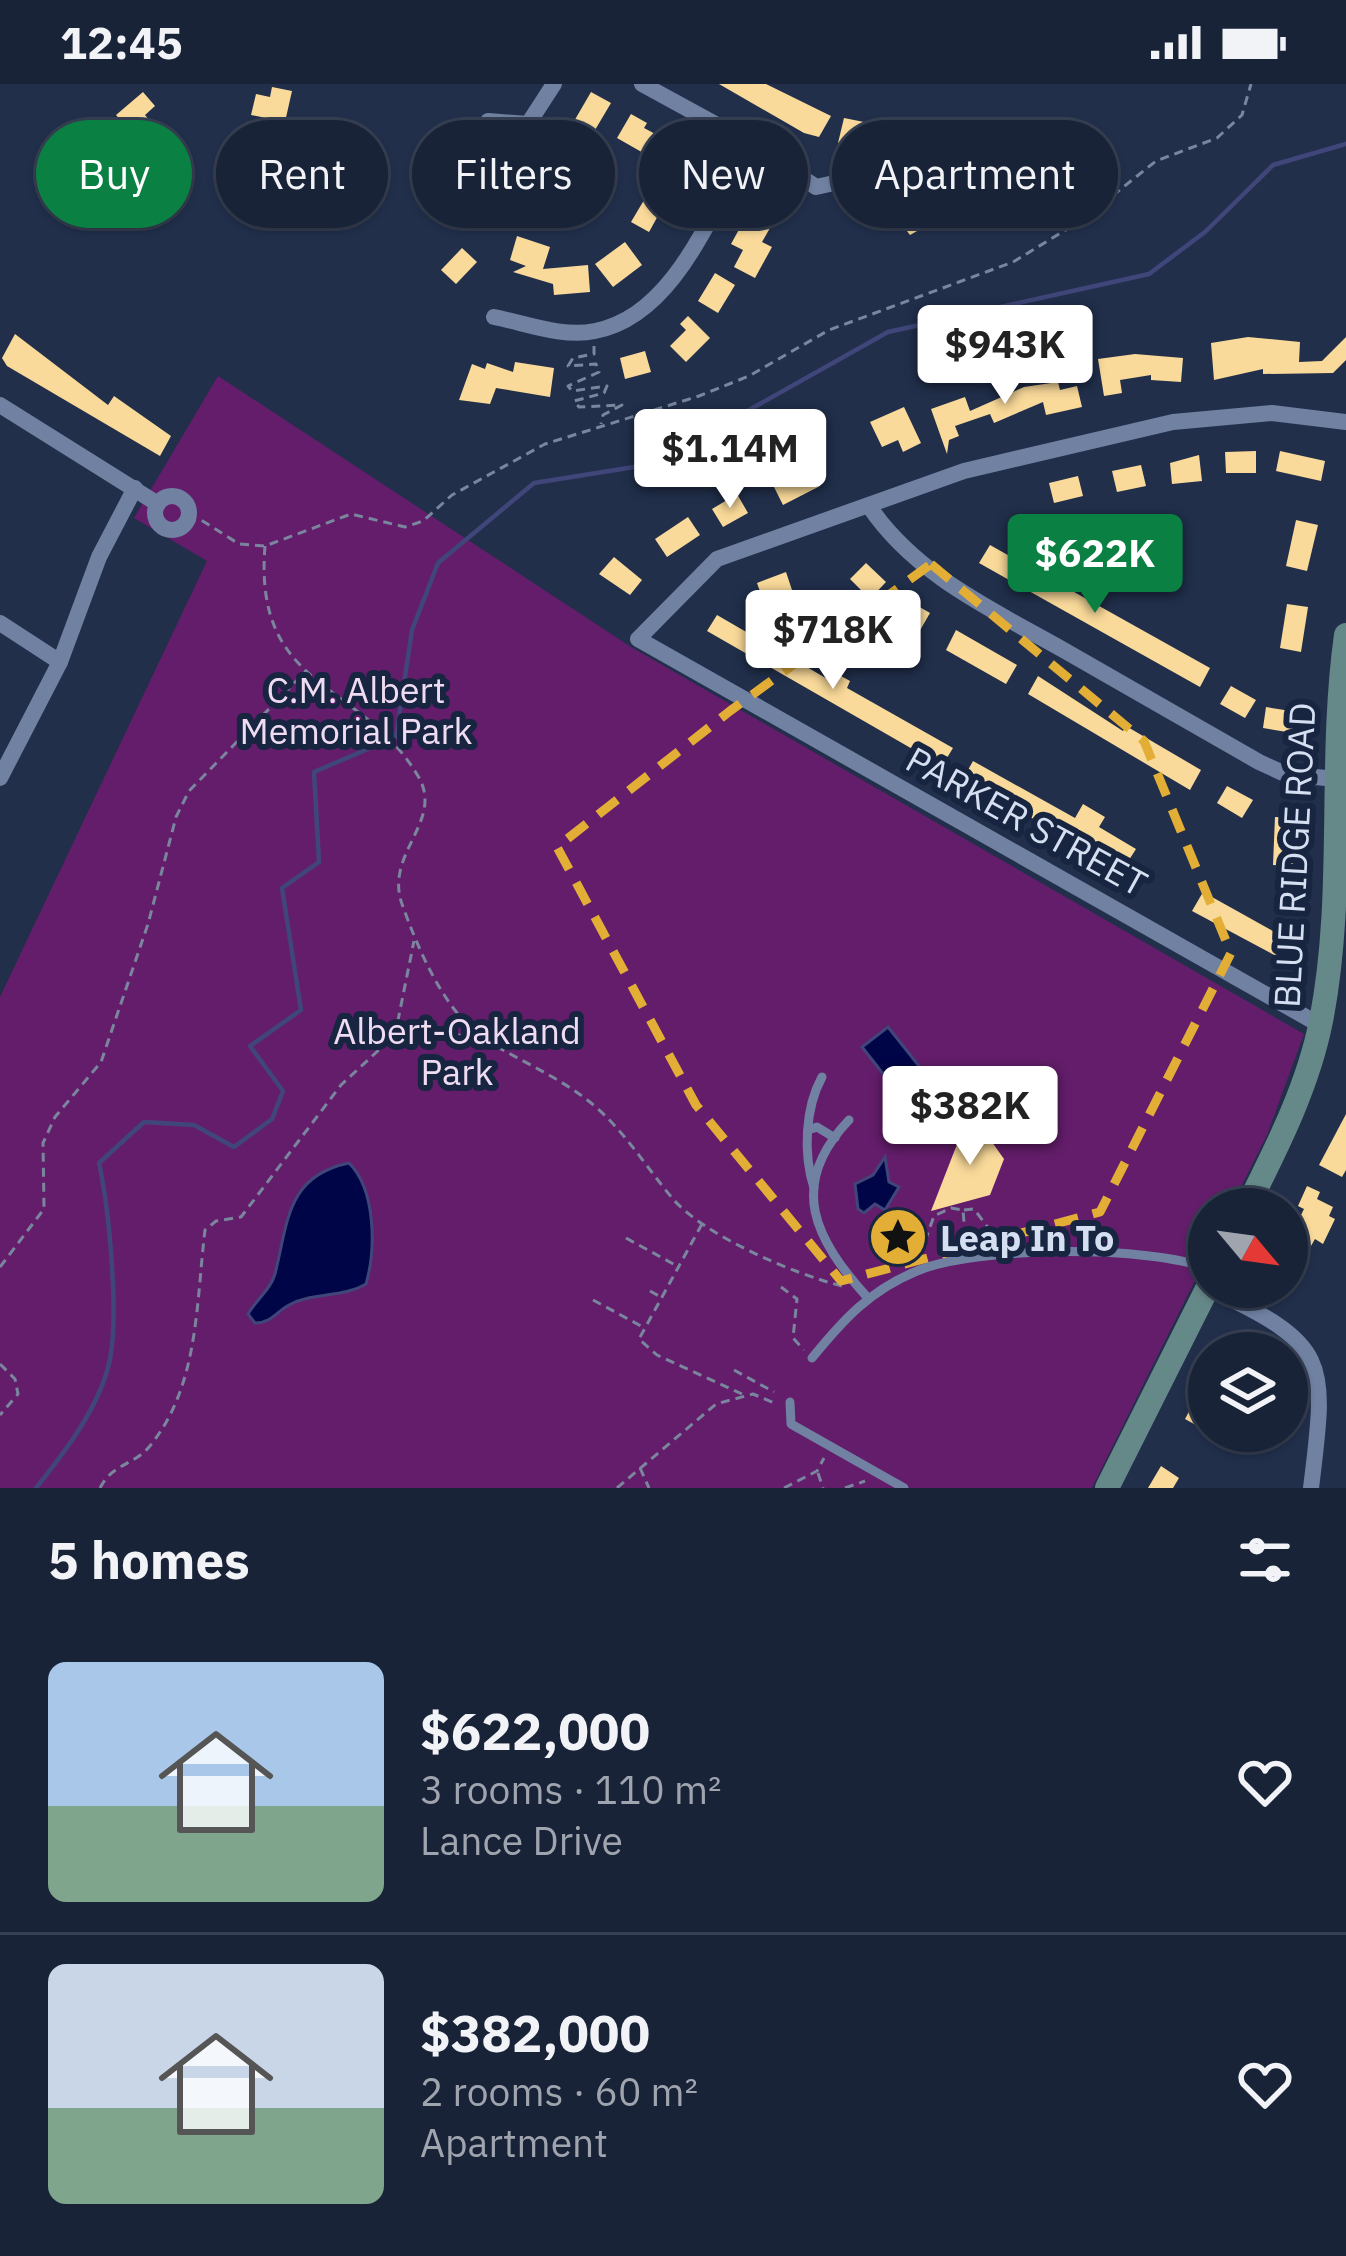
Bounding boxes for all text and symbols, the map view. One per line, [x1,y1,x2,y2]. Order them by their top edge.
text: 12:45 [60,13,183,71]
chip: Buy [36,120,192,228]
chip: Rent [216,120,388,228]
chip: Filters [412,120,615,228]
chip: New [639,120,808,228]
chip: Apartment [832,120,1118,228]
pin: $943K [921,305,1089,407]
text: $943K [945,318,1065,369]
pin: $1.14M [632,409,828,511]
text: $1.14M [661,422,799,473]
pin: $622K [1011,514,1179,616]
text: $622K [1035,527,1155,578]
pin: $718K [749,590,917,692]
text: $718K [773,603,893,654]
park label: C.M. Albert Memorial Park [239,666,473,754]
street label: BLUE RIDGE ROAD [1263,701,1325,1009]
street label: PARKER STREET [898,735,1156,907]
park label: Albert-Oakland Park [333,1007,581,1095]
pin: $382K [886,1066,1054,1168]
text: $382K [910,1079,1030,1130]
north arrow [1188,1188,1308,1308]
map controls [1188,1188,1308,1452]
place icon: Leap In To [867,1206,929,1268]
place label: Leap In To [940,1214,1114,1261]
button: layers [1188,1332,1308,1452]
text: 5 homes [48,1527,250,1593]
icon: filters [1232,1527,1298,1593]
text: $622,000 [420,1698,650,1764]
icon: home [144,1710,288,1854]
icon: heart [1232,1749,1298,1815]
text: 3 rooms · 110 m² [420,1764,722,1815]
text: Lance Drive [420,1815,623,1866]
text: $382,000 [420,2000,650,2066]
icon: home [144,2012,288,2156]
icon: heart [1232,2051,1298,2117]
text: 2 rooms · 60 m² [420,2066,698,2117]
text: Apartment [420,2117,608,2168]

